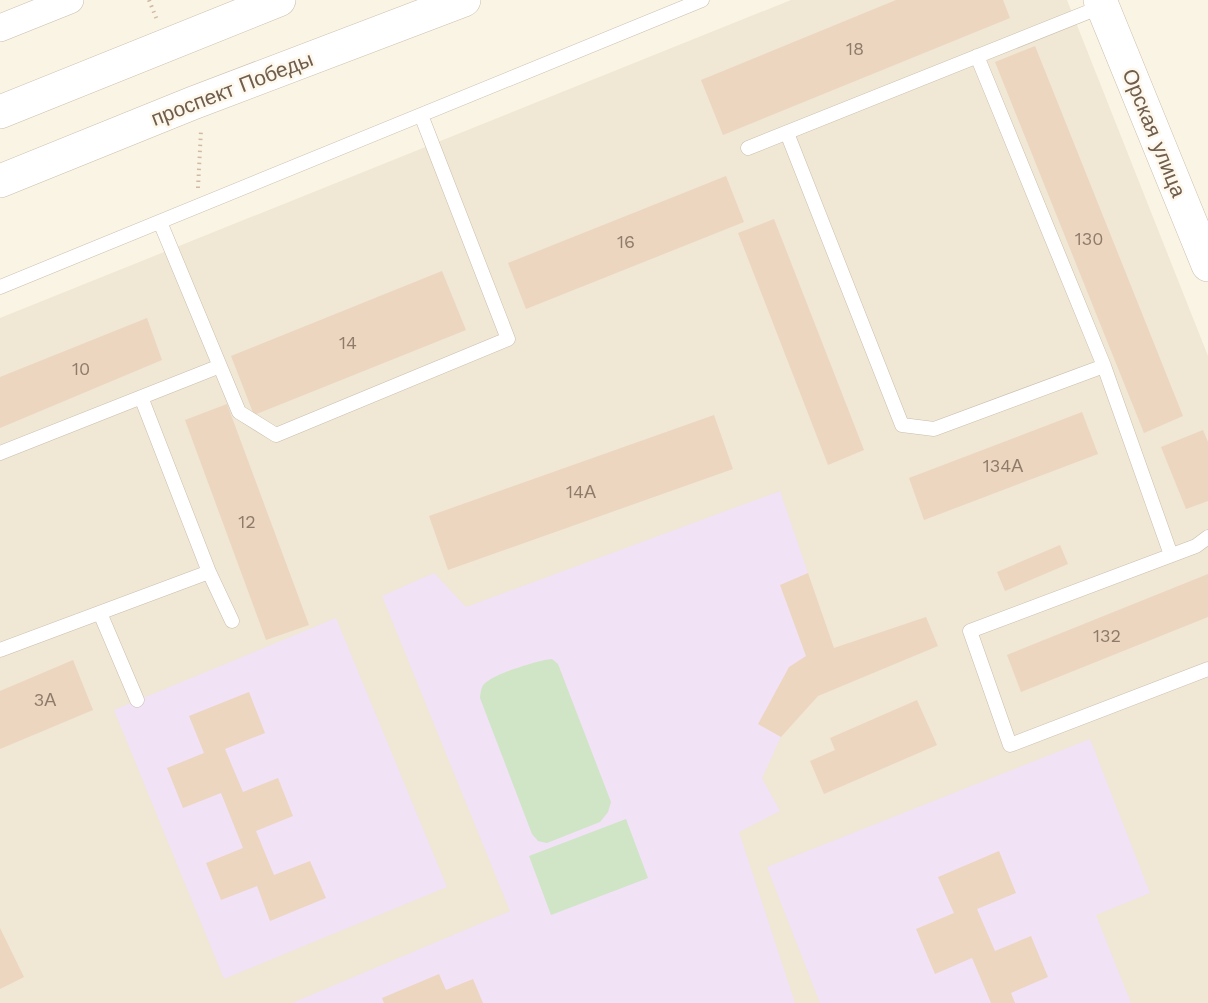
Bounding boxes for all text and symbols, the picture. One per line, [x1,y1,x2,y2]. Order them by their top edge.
house number: 18 [846,38,864,59]
street label: проспект Победы [147,46,316,131]
street label: Орская улица [1117,65,1192,201]
house number: 130 [1075,228,1103,249]
house number: 16 [617,231,635,252]
house number: 14 [339,332,357,353]
house number: 10 [72,358,90,379]
house number: 134А [983,455,1023,476]
house number: 14А [566,481,596,502]
house number: 12 [238,511,256,532]
house number: 132 [1093,625,1121,646]
house number: 3А [34,689,56,710]

